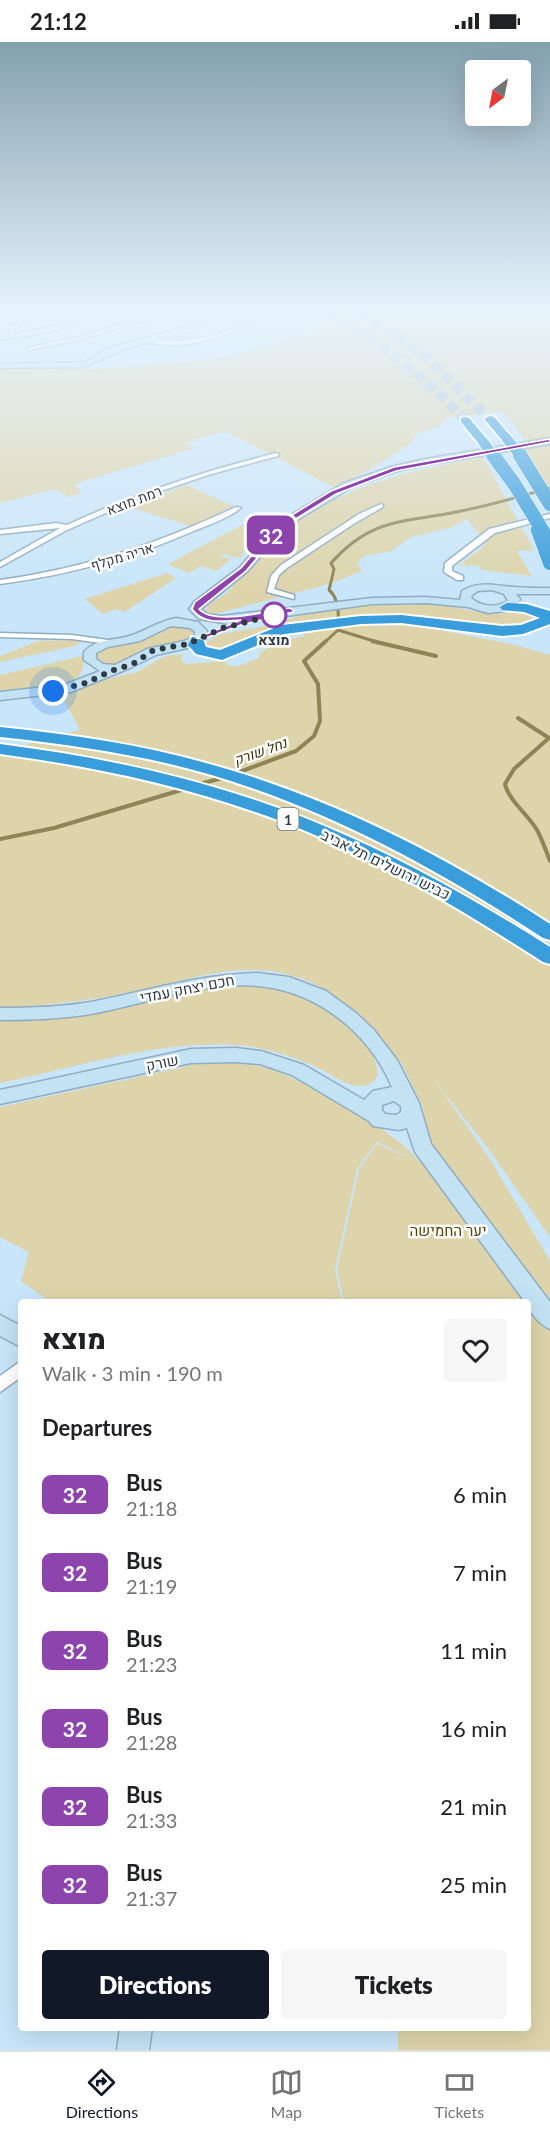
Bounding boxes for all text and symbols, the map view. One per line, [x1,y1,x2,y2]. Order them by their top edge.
text: 21:12 [30,8,87,35]
north arrow [465,60,531,126]
map controls [465,60,531,126]
street label: רמת מוצא [104,482,164,518]
line badge: 32 [244,516,298,554]
text: 32 [259,523,283,548]
street label: אריה מקלף [88,538,156,574]
marker: מוצא [261,602,287,628]
place label: מוצא [258,631,290,648]
your location [38,676,68,706]
water label: נחל שורק [231,733,290,768]
road number: 1 [278,808,298,830]
street label: כביש ירושלים תל אביב [319,825,453,903]
street label: חכם יצחק עמדי [138,970,236,1006]
street label: שורק [144,1050,180,1074]
park label: יער החמישה [409,1221,487,1239]
button: heart [444,1319,507,1382]
text: מוצא [42,1321,106,1355]
text: Walk · 3 min · 190 m [42,1361,223,1385]
text: Departures [42,1414,152,1441]
text: Bus [126,1469,162,1496]
text: 6 min [453,1481,507,1508]
text: 32 [63,1482,87,1507]
text: 21:18 [126,1496,177,1520]
text: Bus [126,1547,162,1574]
text: 7 min [453,1559,507,1586]
text: 32 [63,1560,87,1585]
text: 21:19 [126,1574,177,1598]
text: Bus [126,1625,162,1652]
text: 11 min [440,1637,507,1664]
text: 32 [63,1638,87,1663]
text: 21:23 [126,1652,177,1676]
text: Bus [126,1703,162,1730]
text: 16 min [440,1715,507,1742]
text: 32 [63,1716,87,1741]
text: 21:28 [126,1730,177,1754]
text: Bus [126,1781,162,1808]
text: 21 min [440,1793,507,1820]
text: 32 [63,1794,87,1819]
text: 21:33 [126,1808,177,1832]
text: Bus [126,1859,162,1886]
text: 25 min [440,1871,507,1898]
text: 32 [63,1872,87,1897]
text: 21:37 [126,1886,177,1910]
button: Directions [42,1950,269,2019]
button: Tickets [281,1950,507,2019]
tab: Directions [66,2066,138,2121]
tab: Map [270,2066,303,2121]
tab: Tickets [435,2066,484,2121]

